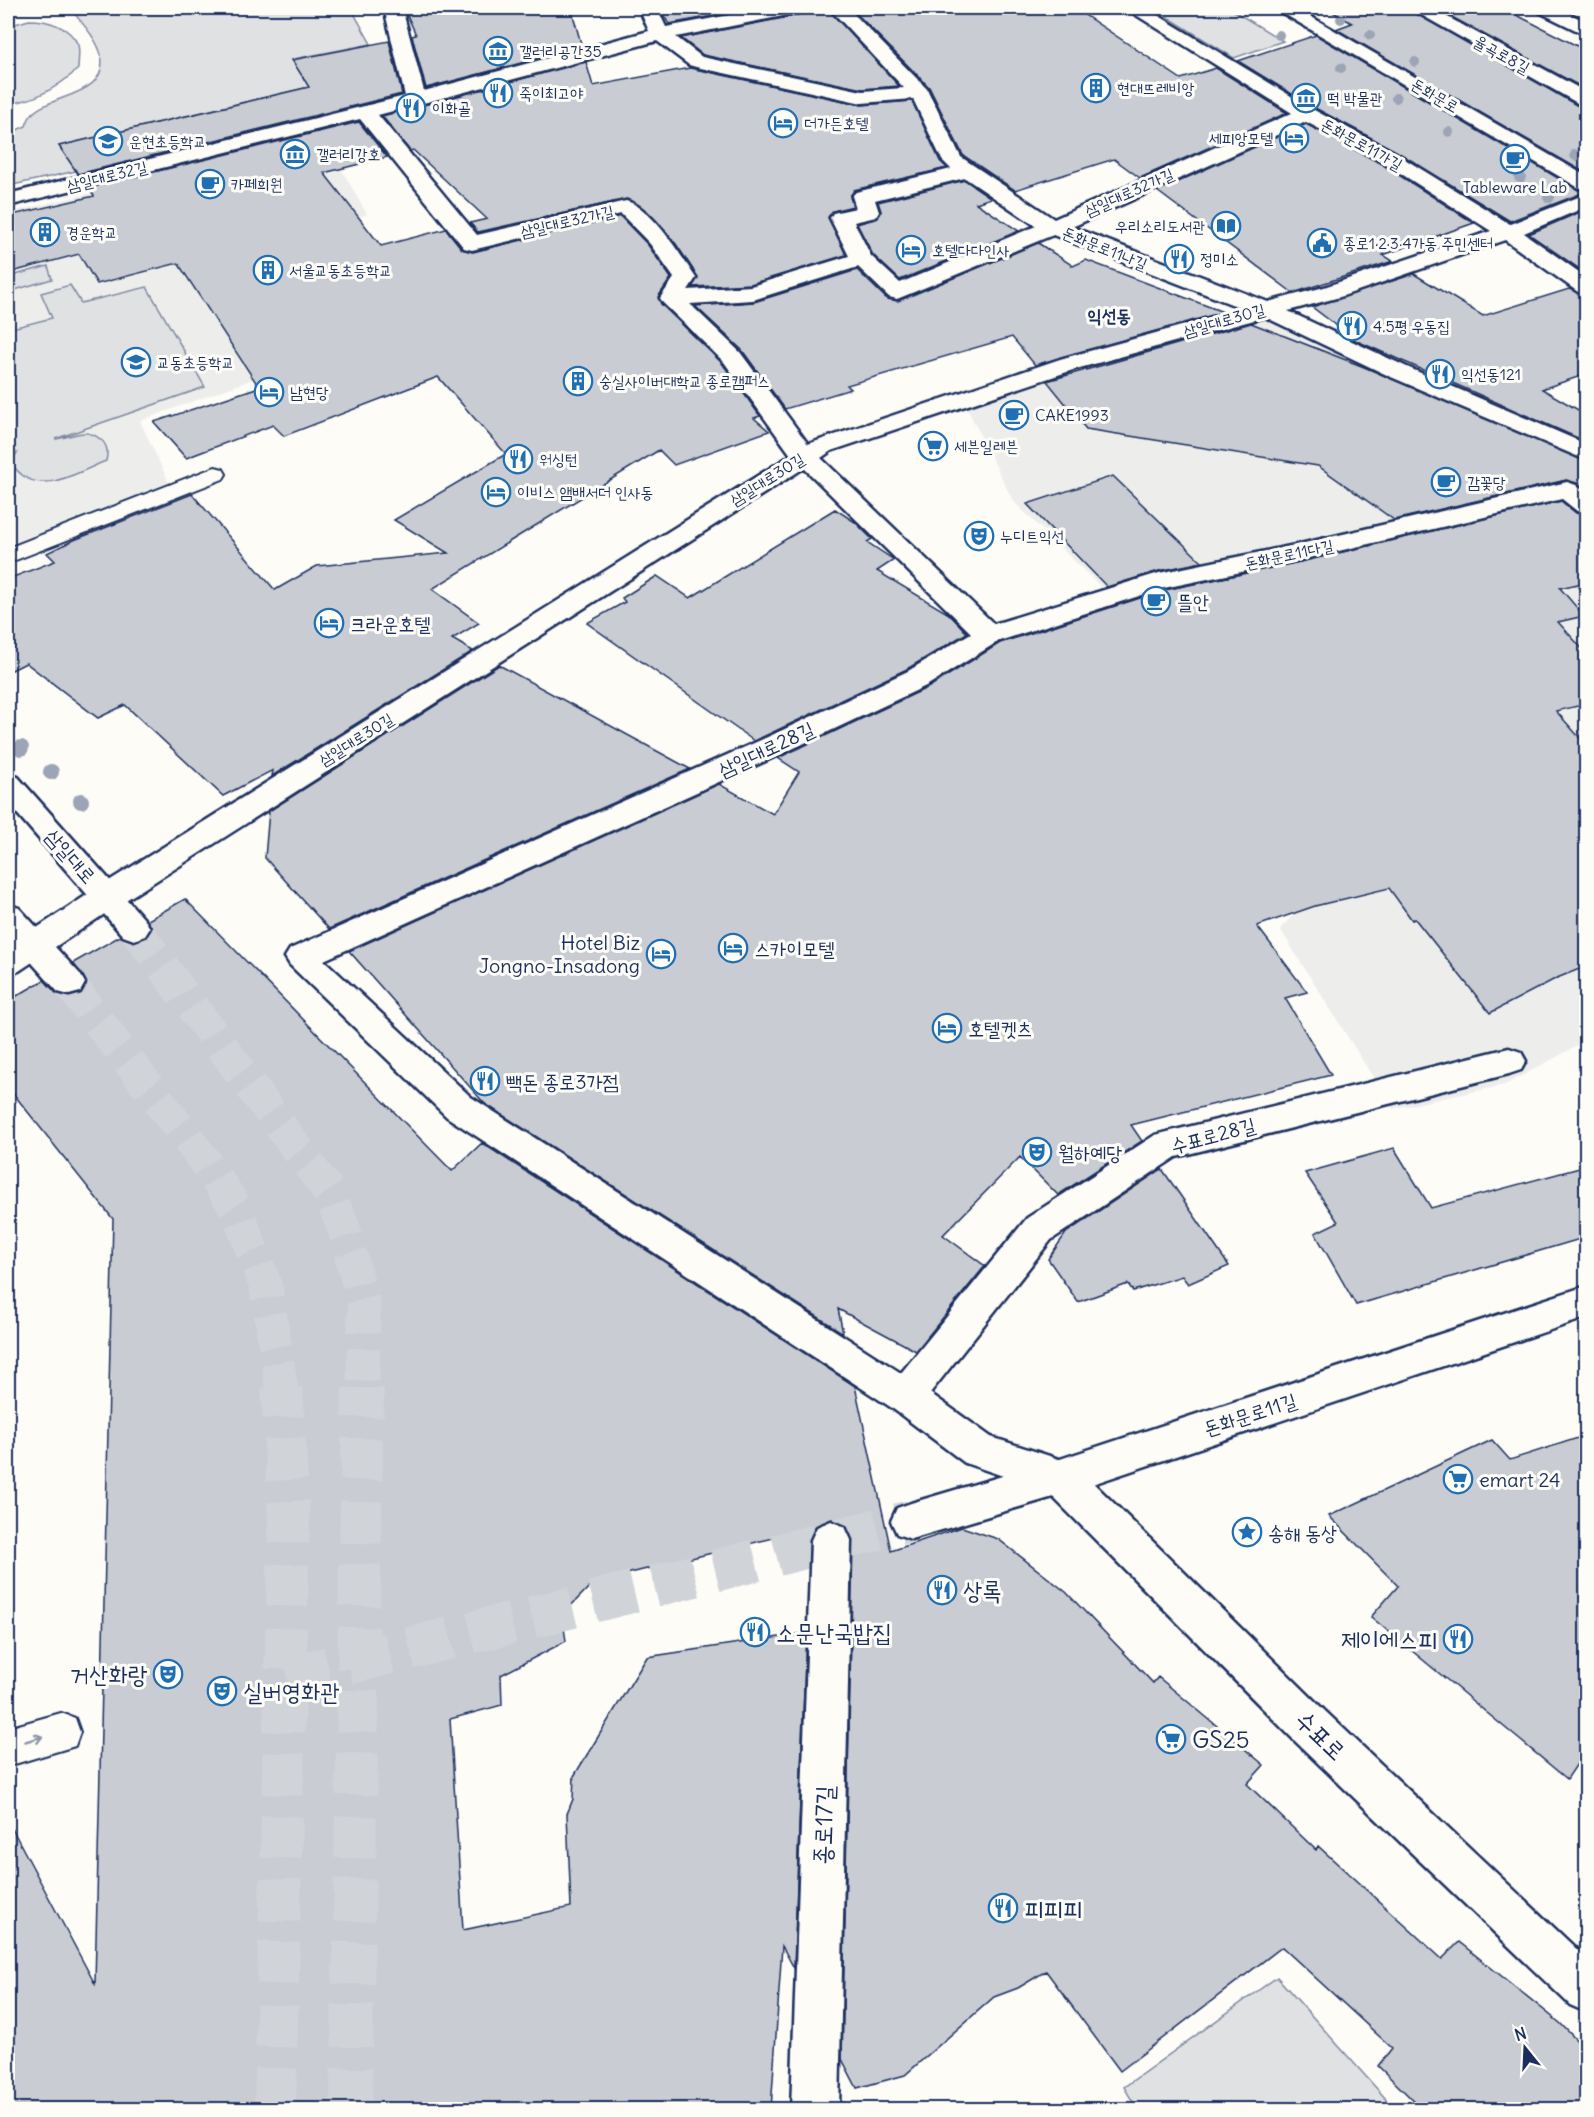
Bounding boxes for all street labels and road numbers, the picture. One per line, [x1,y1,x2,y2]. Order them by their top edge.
street label: 율곡로8길 [1471,31,1534,78]
street label: 돈화문로 [1408,73,1462,117]
street label: 돈화문로11가길 [1318,113,1406,175]
street label: 삼일대로32길 [65,156,149,196]
street label: 삼일대로32가길 [1081,163,1177,220]
street label: 삼일대로32가길 [518,201,616,241]
street label: 돈화문로11나길 [1060,222,1151,274]
street label: 삼일대로30길 [1181,299,1267,341]
street label: 삼일대로30길 [726,448,808,510]
street label: 돈화문로11다길 [1243,535,1335,573]
street label: 삼일대로30길 [315,708,397,770]
street label: 삼일대로28길 [714,716,818,782]
street label: 삼일대로 [40,824,102,888]
street label: 수표로28길 [1168,1112,1258,1158]
street label: 돈화문로11길 [1200,1387,1300,1441]
street label: 수표로 [1290,1704,1352,1766]
street label: 종로17길 [807,1785,839,1865]

